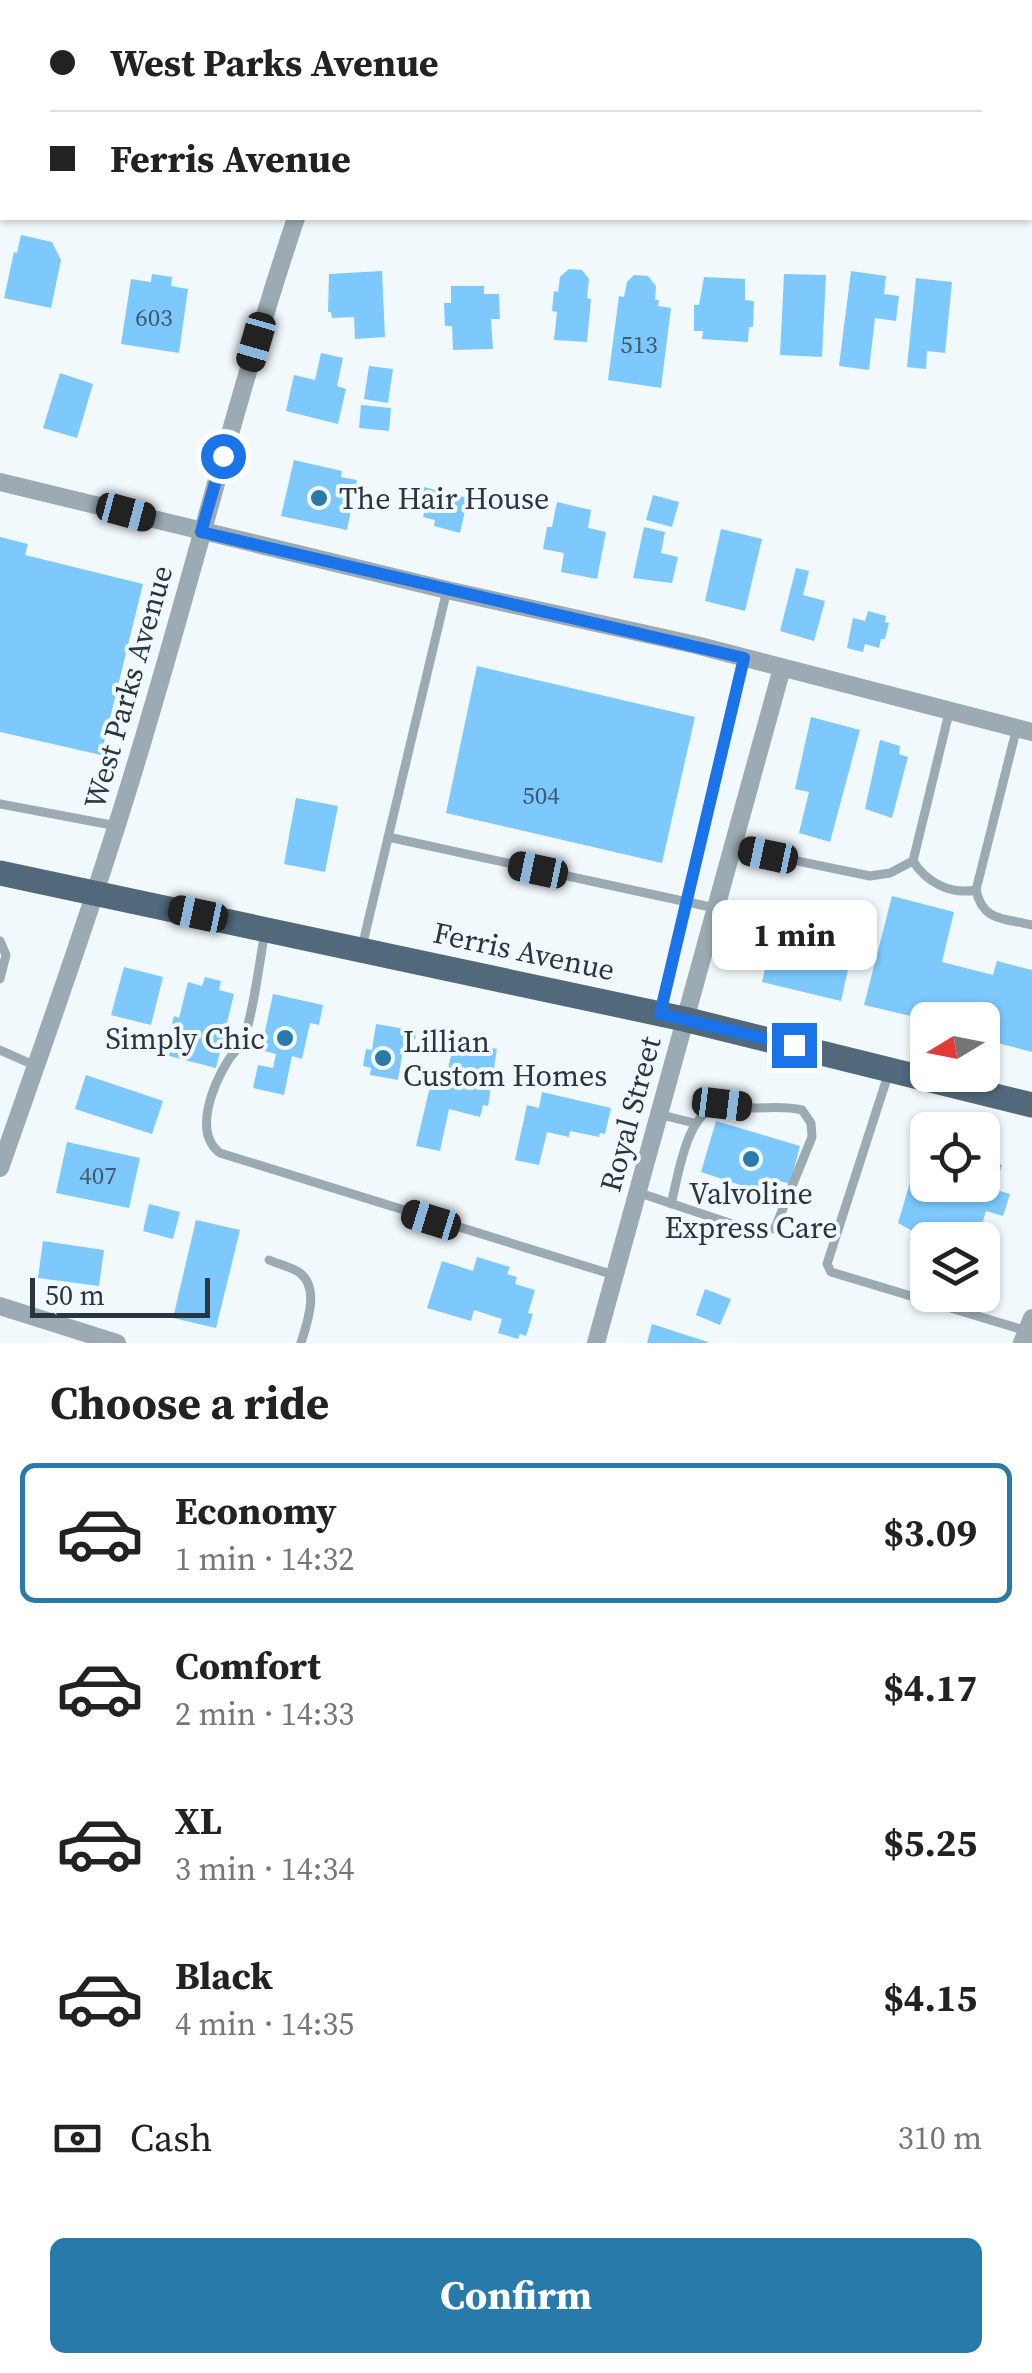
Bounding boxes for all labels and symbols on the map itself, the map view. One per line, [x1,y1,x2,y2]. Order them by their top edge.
house number: 603 [135,300,173,334]
car [233,309,279,375]
house number: 513 [620,327,658,361]
route start [201,434,246,479]
place label: The Hair House [339,478,549,519]
marker: The Hair House [308,487,330,509]
car [93,490,159,534]
street label: West Parks Avenue [74,560,182,814]
house number: 504 [522,778,560,812]
car [736,834,800,876]
car [506,849,570,891]
car [166,893,230,935]
callout: 1 min [712,900,876,970]
street label: Ferris Avenue [430,912,618,990]
north arrow [910,1002,1000,1092]
place label: Simply Chic [105,1018,265,1059]
place label: Lillian Custom Homes [403,1021,607,1096]
route end [772,1023,817,1068]
marker: Simply Chic [274,1027,296,1049]
street label: Royal Street [590,1032,670,1196]
marker: Lillian Custom Homes [372,1047,394,1069]
car [690,1085,754,1123]
marker: Valvoline Express Care [740,1148,762,1170]
house number: 407 [79,1158,117,1192]
place label: Valvoline Express Care [664,1173,838,1248]
car [398,1197,464,1243]
scale bar [30,1273,210,1318]

